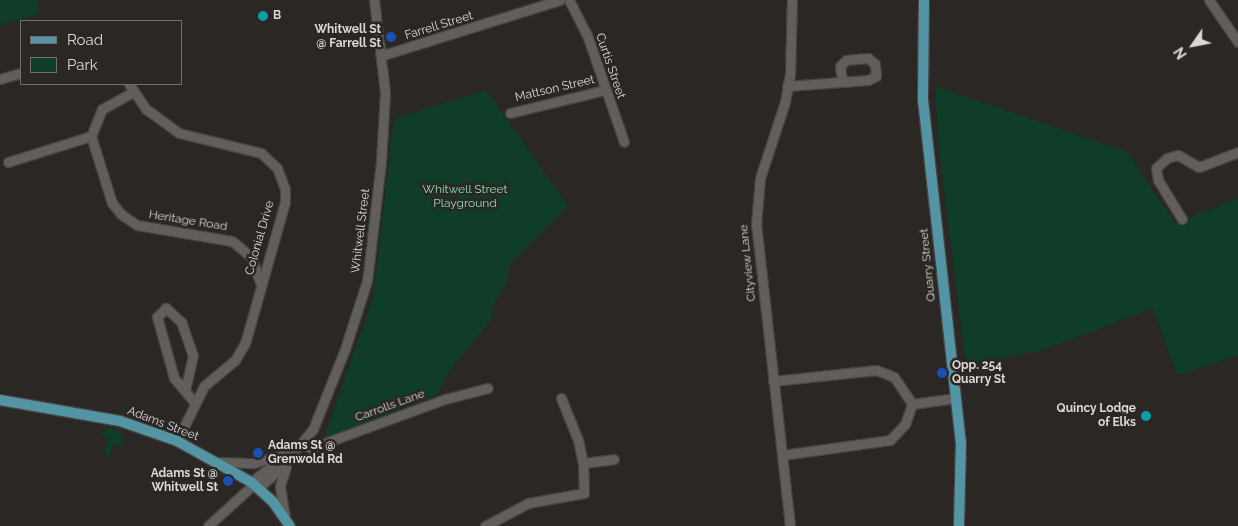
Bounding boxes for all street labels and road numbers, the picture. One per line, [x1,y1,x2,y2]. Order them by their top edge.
street label: Farrell Street [403,9,475,43]
street label: Curtis Street [592,31,628,101]
street label: Mattson Street [514,73,596,105]
street label: Whitwell Street [349,188,373,274]
street label: Colonial Drive [242,199,278,277]
street label: Heritage Road [148,208,228,234]
street label: Cityview Lane [737,224,759,302]
street label: Quarry Street [917,227,939,303]
street label: Carrolls Lane [353,387,427,425]
street label: Adams Street [125,404,201,444]

